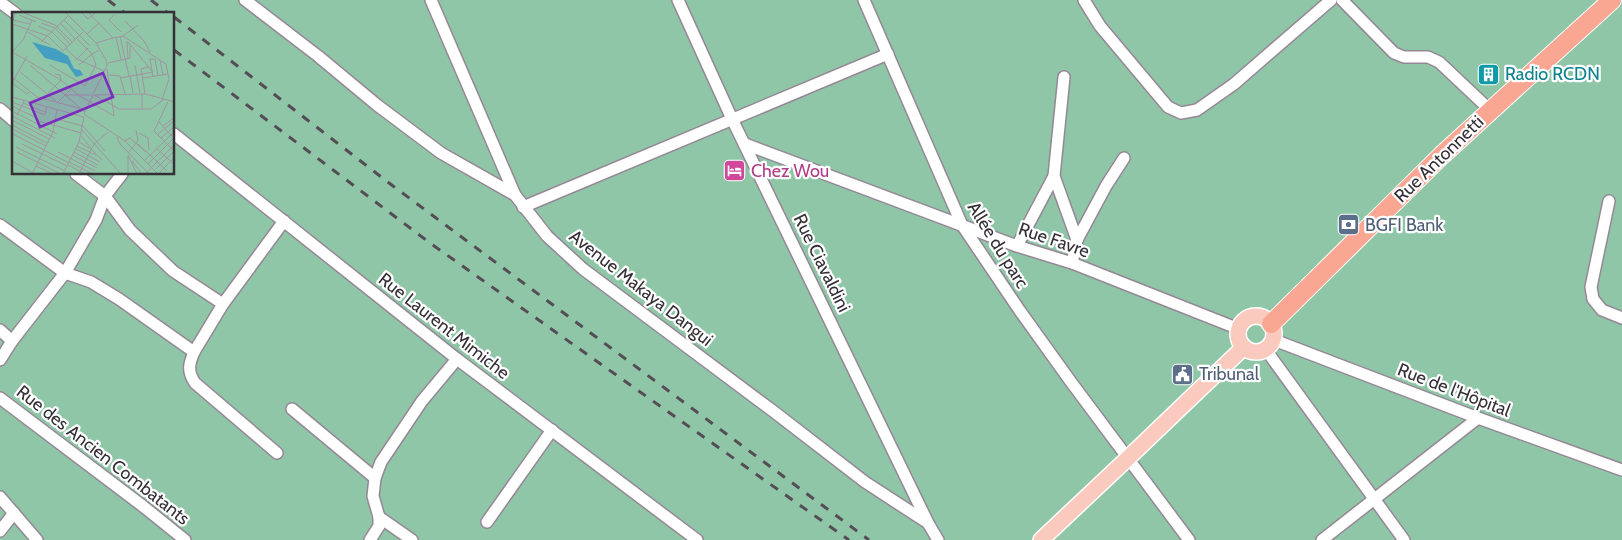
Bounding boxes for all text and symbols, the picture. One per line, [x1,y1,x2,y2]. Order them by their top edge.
inset map [12,12,175,175]
building icon: Radio RCDN [1477,62,1501,86]
place label: Radio RCDN [1505,63,1600,85]
street label: Rue Antonnetti [1390,111,1488,207]
hotel icon: Chez Wou [723,159,747,183]
place label: Chez Wou [751,160,829,182]
street label: Allée du parc [963,198,1033,292]
street label: Rue Ciavaldini [789,210,855,316]
bank icon: BGFI Bank [1337,213,1361,237]
place label: BGFI Bank [1365,214,1444,236]
street label: Rue Favre [1016,218,1092,262]
street label: Avenue Makaya Dangui [565,225,717,351]
street label: Rue Laurent Mimiche [374,268,514,384]
street label: Rue de l'Hôpital [1395,358,1514,422]
public building icon: Tribunal [1171,362,1195,386]
place label: Tribunal [1199,363,1260,385]
street label: Rue des Ancien Combatants [12,381,194,529]

